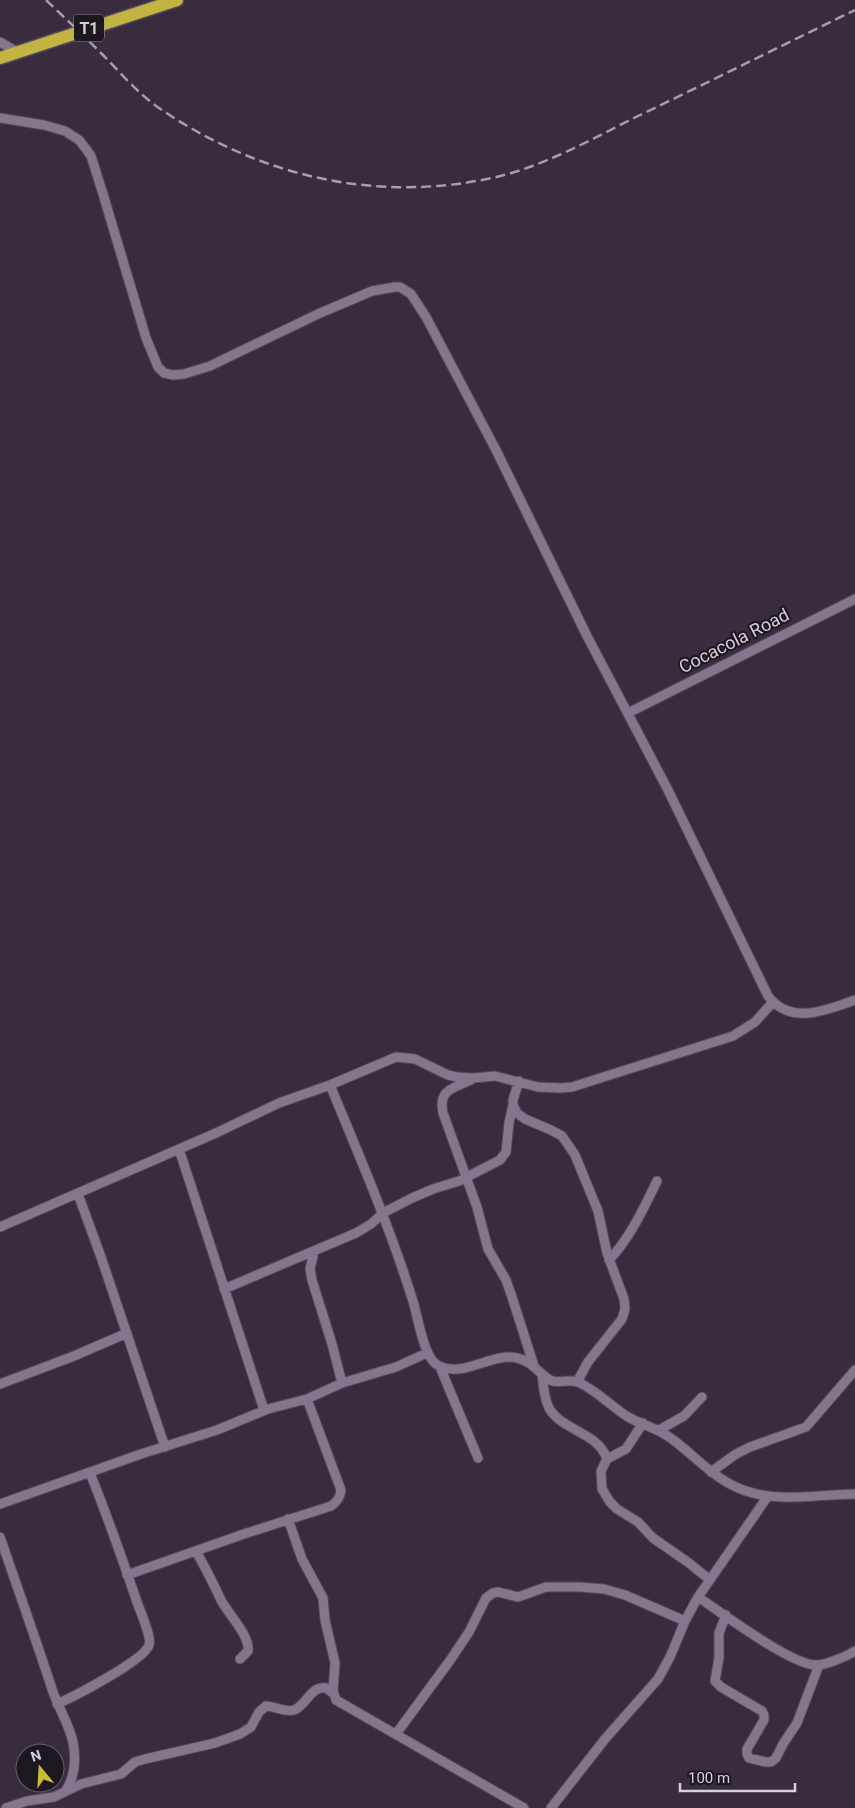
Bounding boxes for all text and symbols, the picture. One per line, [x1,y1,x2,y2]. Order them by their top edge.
road number: T1 [74,14,104,42]
street label: Cocacola Road [675,604,792,677]
north arrow [15,1743,65,1793]
text: N [29,1746,43,1765]
scale bar [680,1760,795,1792]
text: 100 m [688,1769,730,1787]

